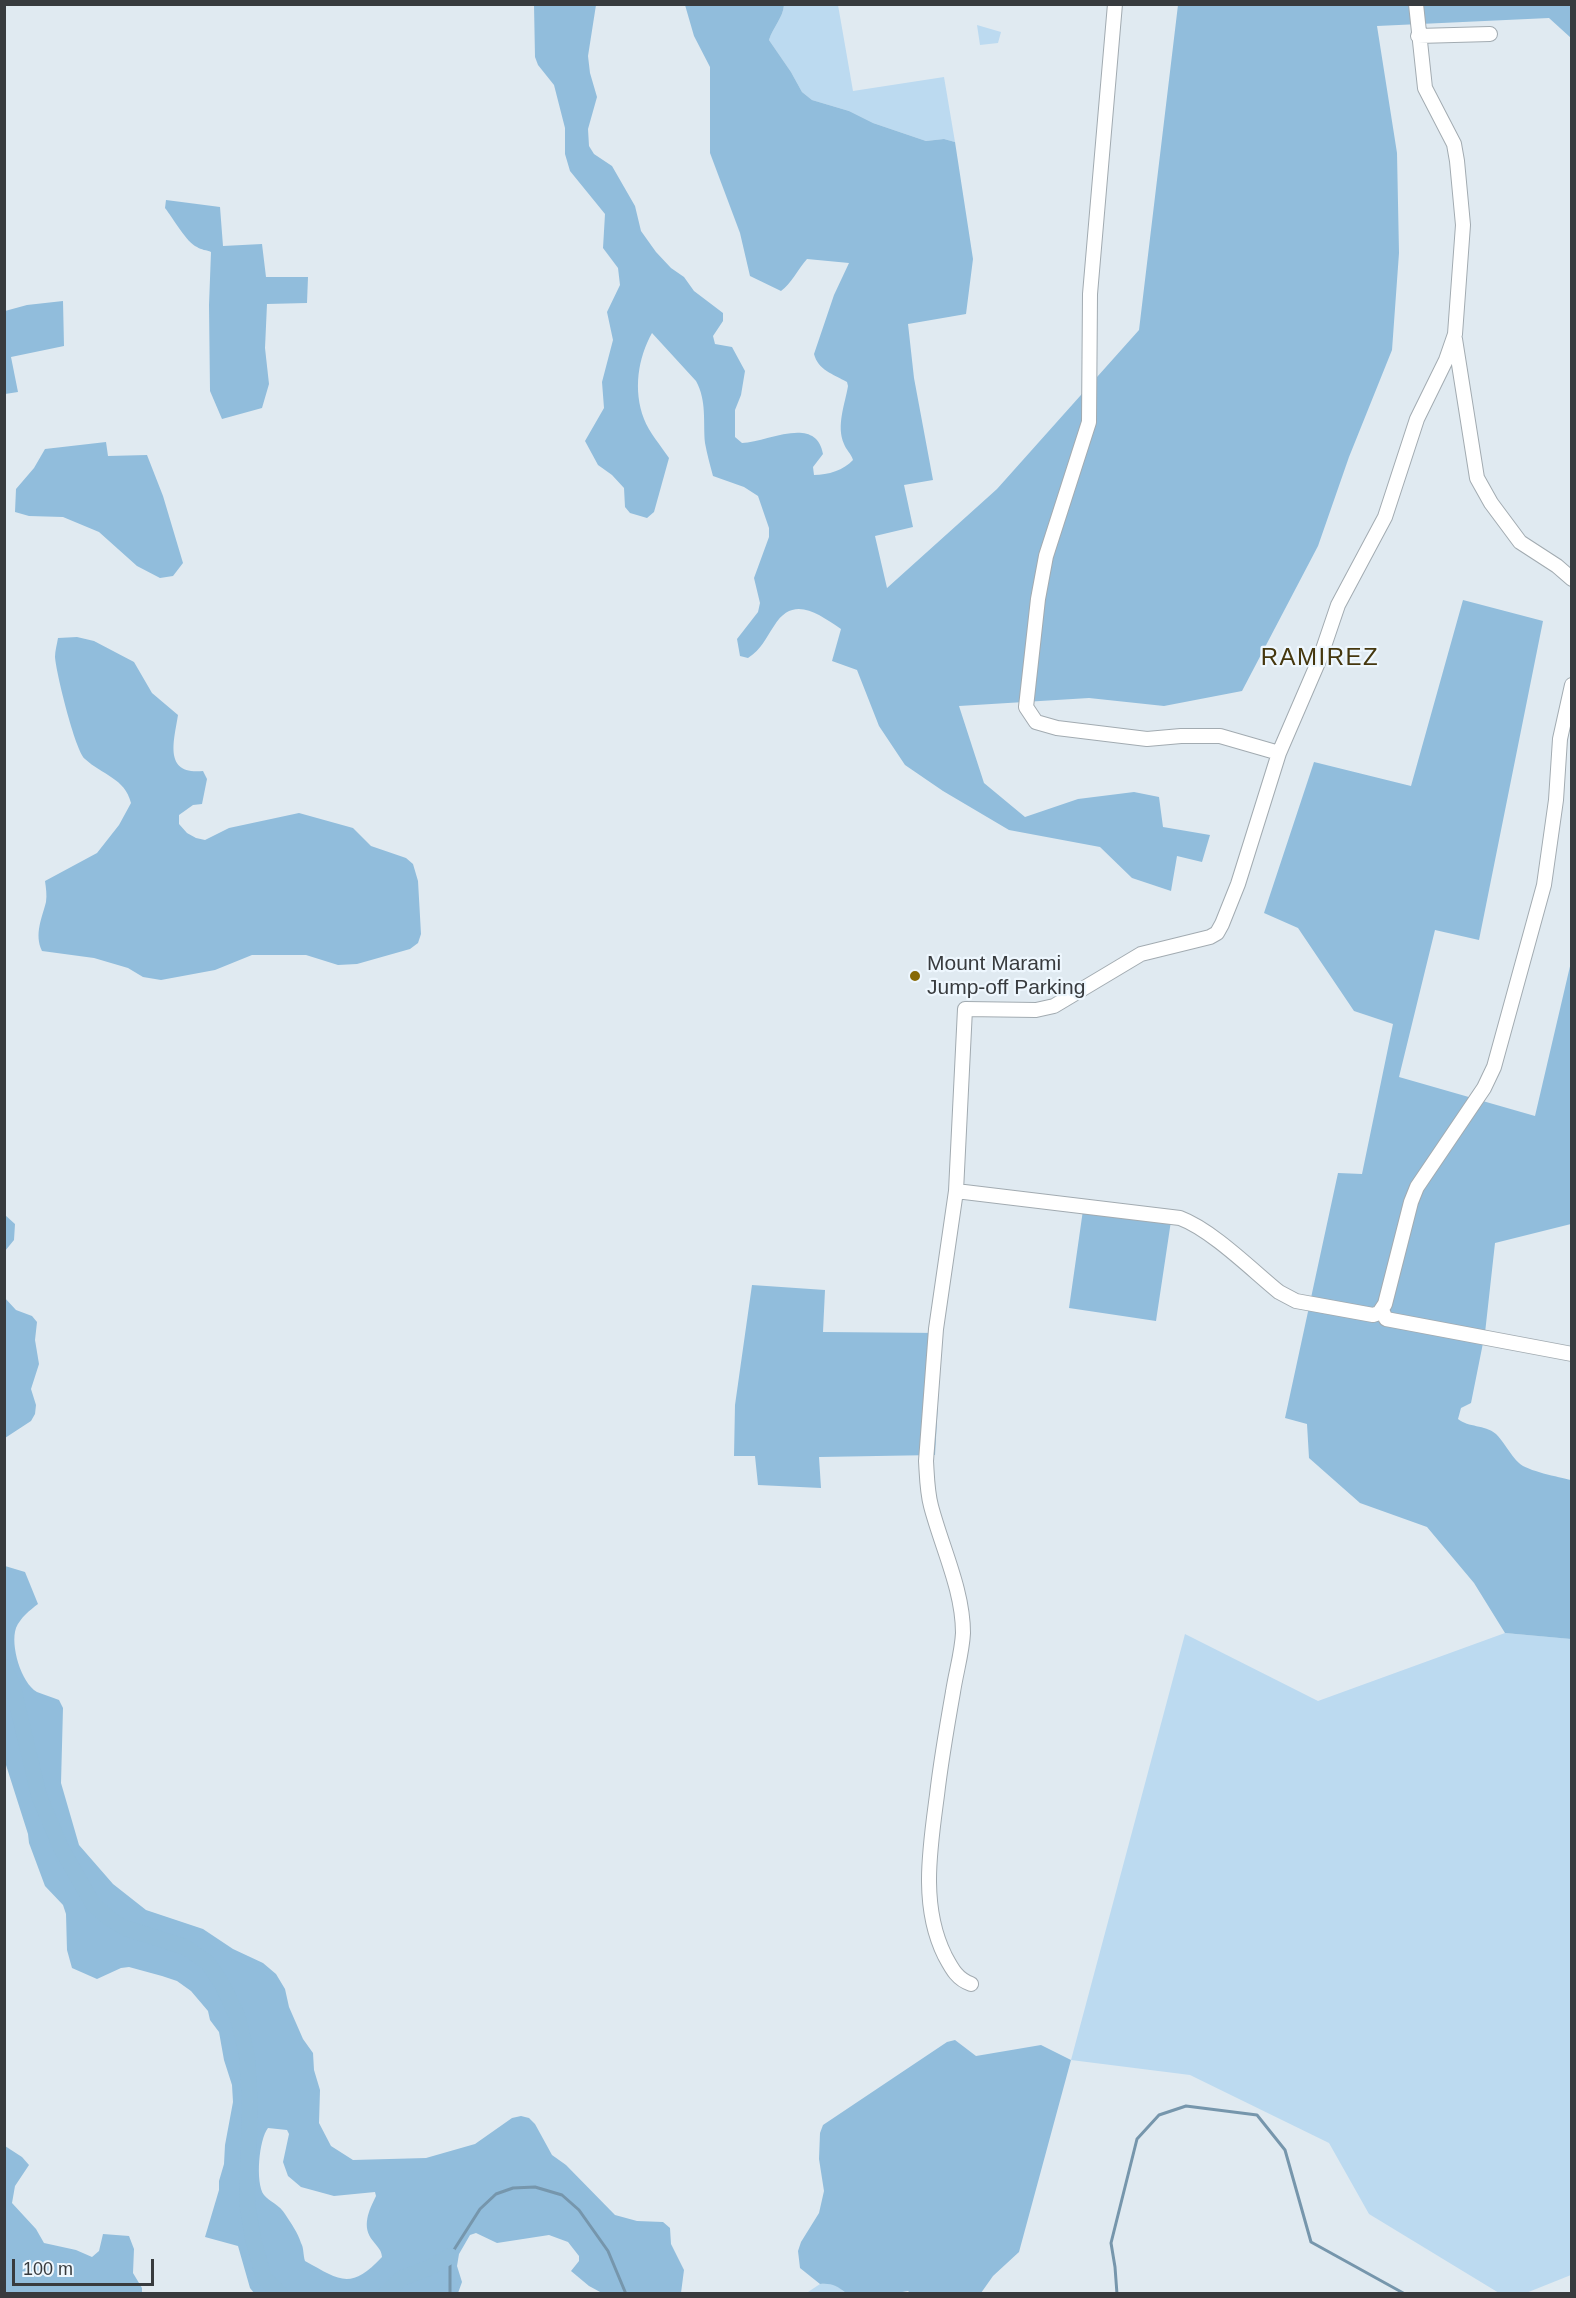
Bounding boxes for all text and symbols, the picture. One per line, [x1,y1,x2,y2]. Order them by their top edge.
district label: RAMIREZ [1261,644,1379,672]
place label: Mount Marami Jump-off Parking [927,951,1085,1001]
marker: Mount Marami Jump-off Parking [908,969,922,983]
scale bar [15,2247,158,2285]
text: 100 m [23,2259,73,2279]

